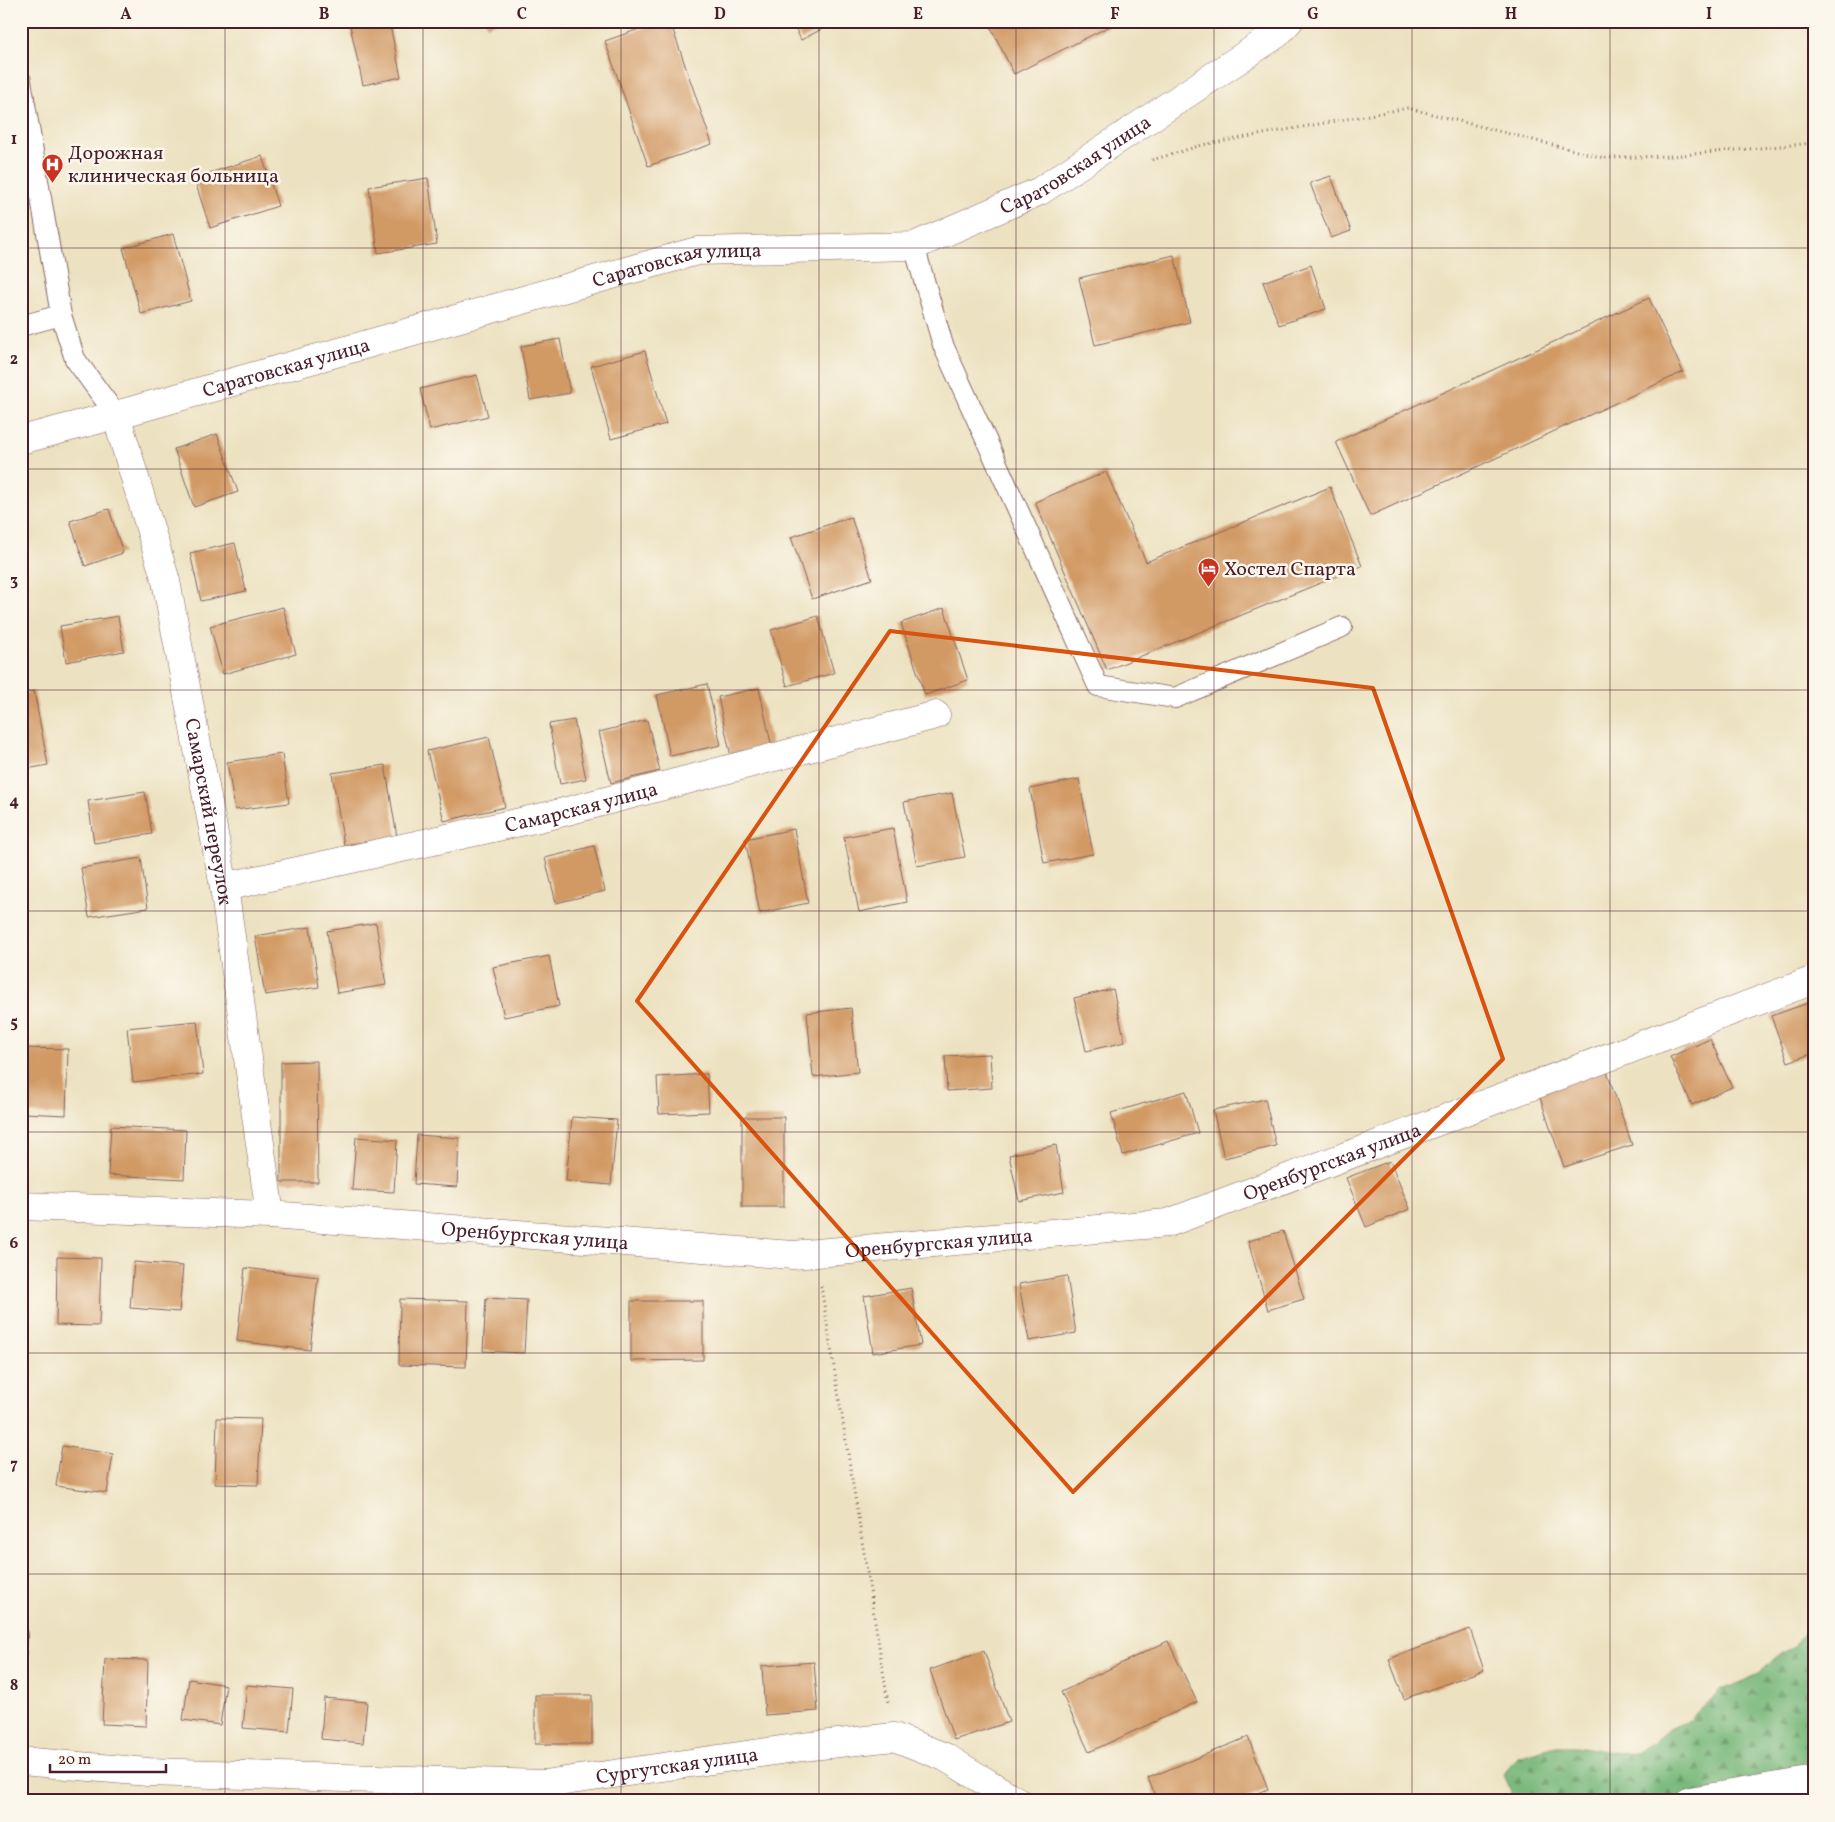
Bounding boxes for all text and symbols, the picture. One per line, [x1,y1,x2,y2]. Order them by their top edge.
text: A [120,4,132,26]
text: B [319,4,330,26]
text: C [517,4,527,26]
text: D [714,4,726,26]
text: E [913,4,923,26]
text: F [1110,4,1120,26]
text: G [1307,4,1319,26]
text: H [1505,4,1517,26]
text: I [1706,4,1712,26]
street label: Саратовская улица [996,109,1157,223]
text: 1 [11,129,17,151]
place label: Дорожная клиническая больница [68,140,279,191]
hospital icon: Дорожная клиническая больница [40,152,64,183]
street label: Саратовская улица [589,238,762,296]
street label: Саратовская улица [200,332,374,406]
text: 2 [10,349,18,371]
hotel icon: Хостел Спарта [1196,556,1220,587]
place label: Хостел Спарта [1224,556,1356,584]
text: 3 [10,570,18,592]
street label: Самарский переулок [176,716,238,908]
street label: Самарская улица [502,776,661,841]
text: 4 [9,791,19,813]
text: 5 [10,1012,18,1034]
street label: Оренбургская улица [1239,1117,1425,1210]
street label: Оренбургская улица [440,1216,630,1258]
street label: Оренбургская улица [844,1223,1034,1267]
text: 6 [10,1233,19,1255]
text: 7 [10,1454,18,1476]
text: 8 [10,1675,18,1697]
street label: Сургутская улица [594,1741,760,1792]
scale bar [50,1742,166,1774]
text: 20 m [58,1750,91,1771]

